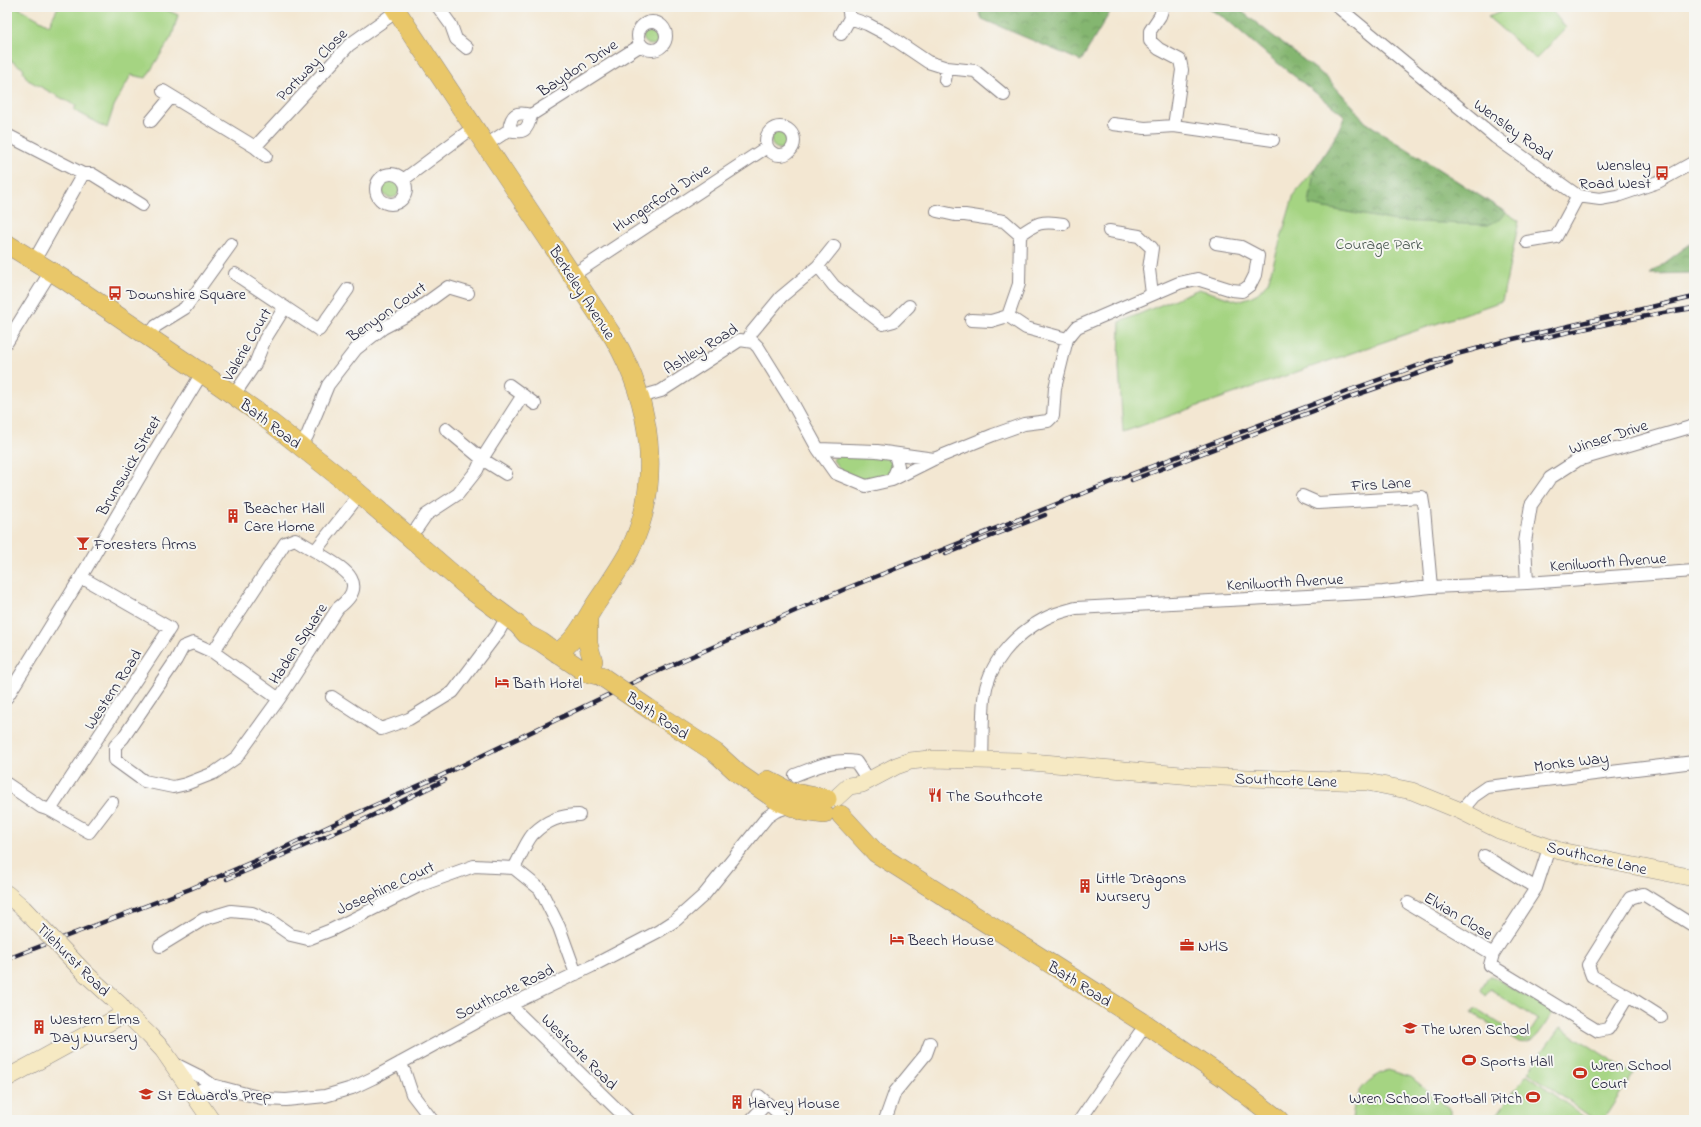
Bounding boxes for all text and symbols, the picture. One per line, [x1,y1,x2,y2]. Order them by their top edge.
street label: Portway Close [271,23,354,108]
street label: Baydon Drive [532,33,624,104]
street label: Wensley Road [1468,94,1558,168]
place label: Wensley Road West [1579,154,1652,196]
street label: Hungerford Drive [609,158,716,239]
bus stop icon: Wensley Road West [1654,165,1670,181]
park label: Courage Park [1335,233,1424,257]
street label: Berkeley Avenue [541,241,621,345]
street label: Benyon Court [342,276,432,349]
place label: Downshire Square [125,283,247,307]
bus stop icon: Downshire Square [107,285,123,301]
street label: Valerie Court [216,303,279,387]
street label: Ashley Road [659,318,743,381]
street label: Bath Road [233,393,305,456]
street label: Brunswick Street [91,411,169,522]
street label: Winser Drive [1566,414,1652,462]
street label: Firs Lane [1349,471,1413,499]
place label: Beacher Hall Care Home [243,497,325,539]
building icon: Beacher Hall Care Home [225,508,241,524]
place label: Foresters Arms [93,533,197,557]
bar icon: Foresters Arms [75,535,91,551]
street label: Kenilworth Avenue [1549,547,1668,579]
street label: Kenilworth Avenue [1226,568,1345,598]
street label: Haden Square [263,598,334,690]
street label: Western Road [79,645,149,735]
place label: Bath Hotel [512,672,583,696]
hotel icon: Bath Hotel [494,674,510,690]
street label: Bath Road [620,686,693,747]
street label: Monks Way [1533,746,1610,779]
street label: Southcote Lane [1234,767,1338,795]
place label: The Southcote [946,785,1043,809]
restaurant icon: The Southcote [927,787,943,803]
street label: Southcote Lane [1544,836,1650,882]
street label: Josephine Court [333,855,439,922]
place label: Little Dragons Nursery [1096,867,1186,909]
building icon: Little Dragons Nursery [1077,878,1093,894]
street label: Elvian Close [1419,887,1498,947]
street label: Tilehurst Road [30,918,115,1003]
place label: Beech House [907,929,995,953]
hotel icon: Beech House [889,931,905,947]
place label: NHS [1198,935,1228,959]
office icon: NHS [1179,937,1195,953]
street label: Bath Road [1042,955,1115,1014]
street label: Southcote Road [451,958,558,1027]
place label: Western Elms Day Nursery [49,1008,140,1050]
street label: Westcote Road [535,1009,622,1096]
place label: The Wren School [1421,1018,1529,1042]
building icon: Western Elms Day Nursery [31,1019,47,1035]
school or university icon: The Wren School [1402,1020,1418,1036]
place label: Sports Hall [1480,1050,1553,1074]
sports icon: Sports Hall [1461,1052,1477,1068]
place label: Wren School Court [1591,1054,1672,1096]
sports icon: Wren School Court [1572,1065,1588,1081]
place label: St Edward's Prep [157,1084,272,1108]
school or university icon: St Edward's Prep [138,1086,154,1102]
place label: Wren School Football Pitch [1349,1087,1522,1111]
sports icon: Wren School Football Pitch [1525,1089,1541,1105]
place label: Harvey House [748,1092,840,1116]
building icon: Harvey House [729,1094,745,1110]

